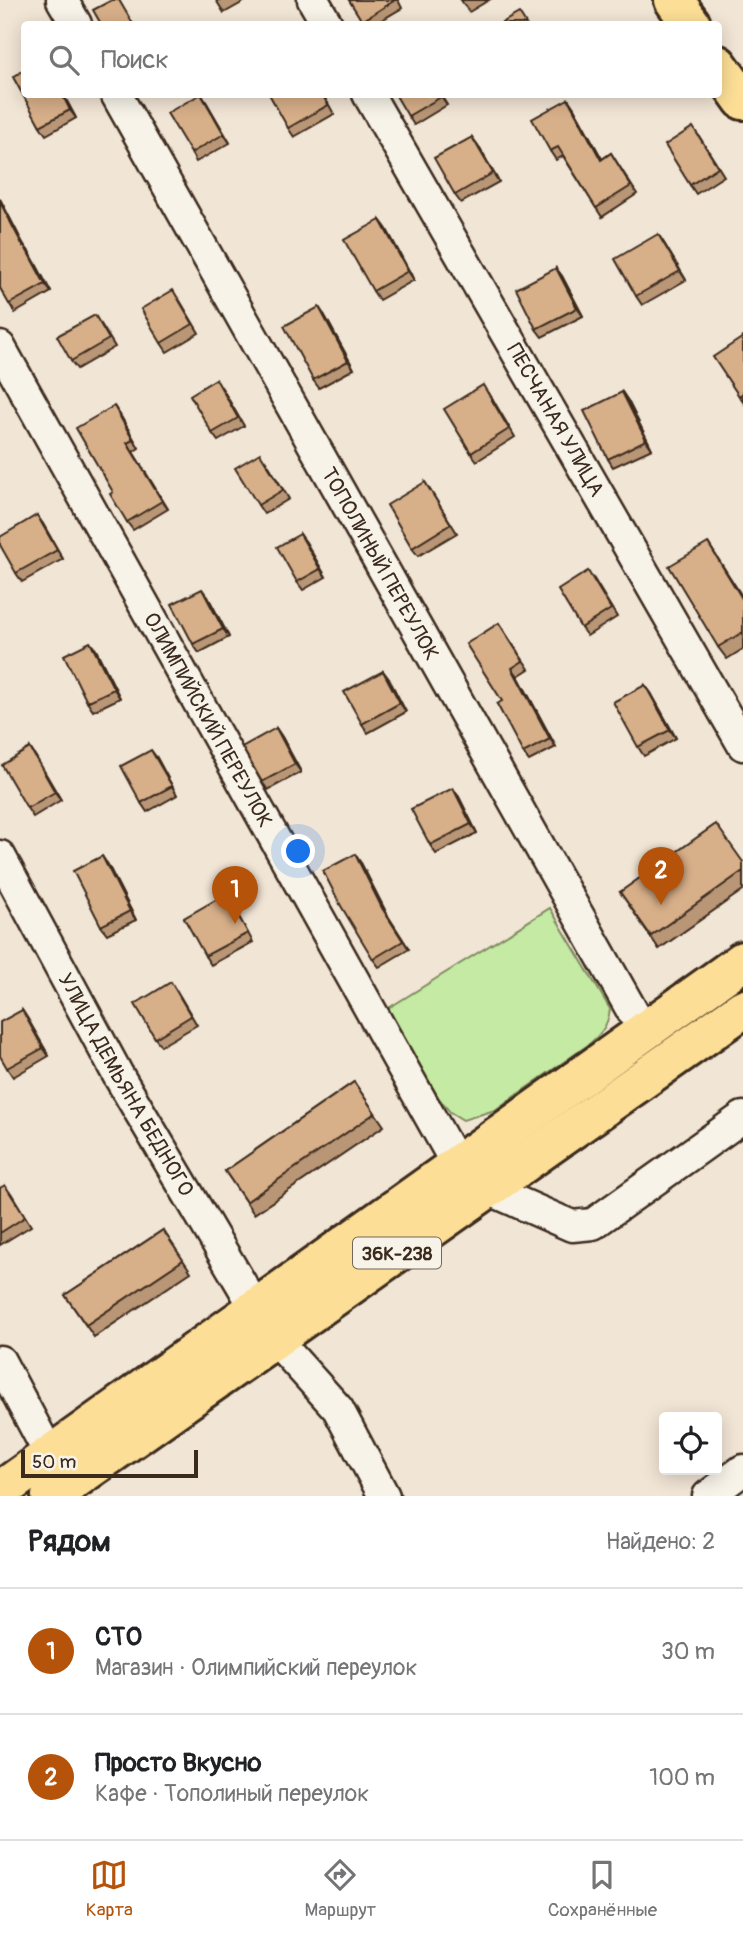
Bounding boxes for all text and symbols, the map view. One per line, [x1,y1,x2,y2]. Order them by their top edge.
search box [21,21,722,98]
icon: search [45,41,83,79]
text: Поиск [101,44,169,76]
street label: ПЕСЧАНАЯ УЛИЦА [500,338,610,502]
street label: ТОПОЛИНЫЙ ПЕРЕУЛОК [315,463,445,665]
street label: ОЛИМПИЙСКИЙ ПЕРЕУЛОК [137,608,279,832]
your location [281,834,315,868]
pin: 2 [638,847,684,905]
pin: 1 [212,866,258,924]
street label: УЛИЦА ДЕМЬЯНА БЕДНОГО [52,969,199,1201]
road number: 36К-238 [353,1238,441,1268]
map controls [659,1412,722,1475]
button: locate [659,1412,722,1475]
scale bar [21,1447,198,1479]
text: 50 m [32,1450,76,1474]
text: Рядом [28,1523,111,1560]
text: Найдено: 2 [606,1527,715,1556]
text: СТО [95,1621,142,1653]
text: 1 [47,1637,56,1666]
text: 30 m [661,1637,715,1666]
text: Магазин · Олимпийский переулок [95,1653,417,1682]
text: Просто Вкусно [95,1747,262,1779]
text: 2 [45,1763,57,1792]
text: 100 m [649,1763,715,1792]
text: Кафе · Тополиный переулок [95,1779,369,1808]
tab: Карта [86,1856,133,1922]
tab: Маршрут [305,1856,376,1922]
tab: Сохранённые [548,1856,657,1922]

